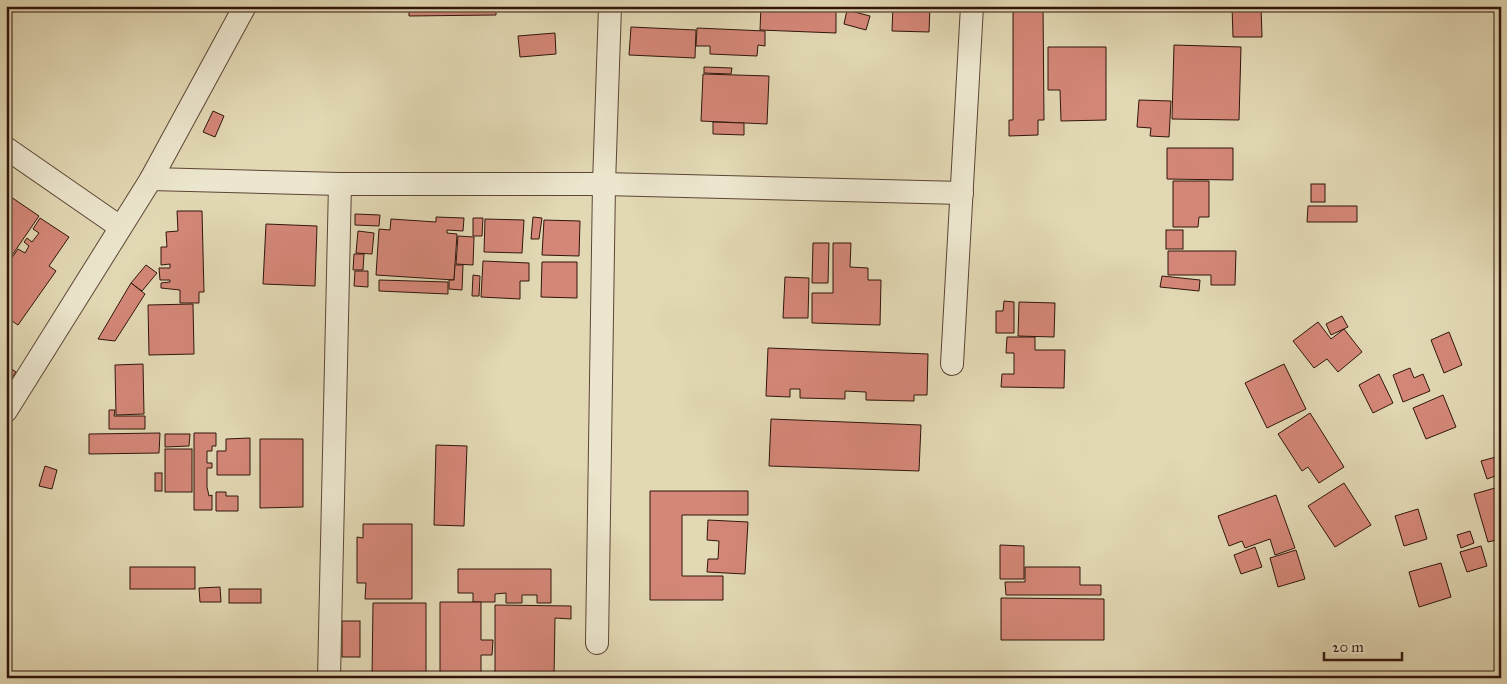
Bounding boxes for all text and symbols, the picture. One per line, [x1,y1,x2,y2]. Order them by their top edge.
scale bar [1324,629,1402,661]
text: 20 m [1332,638,1364,656]

